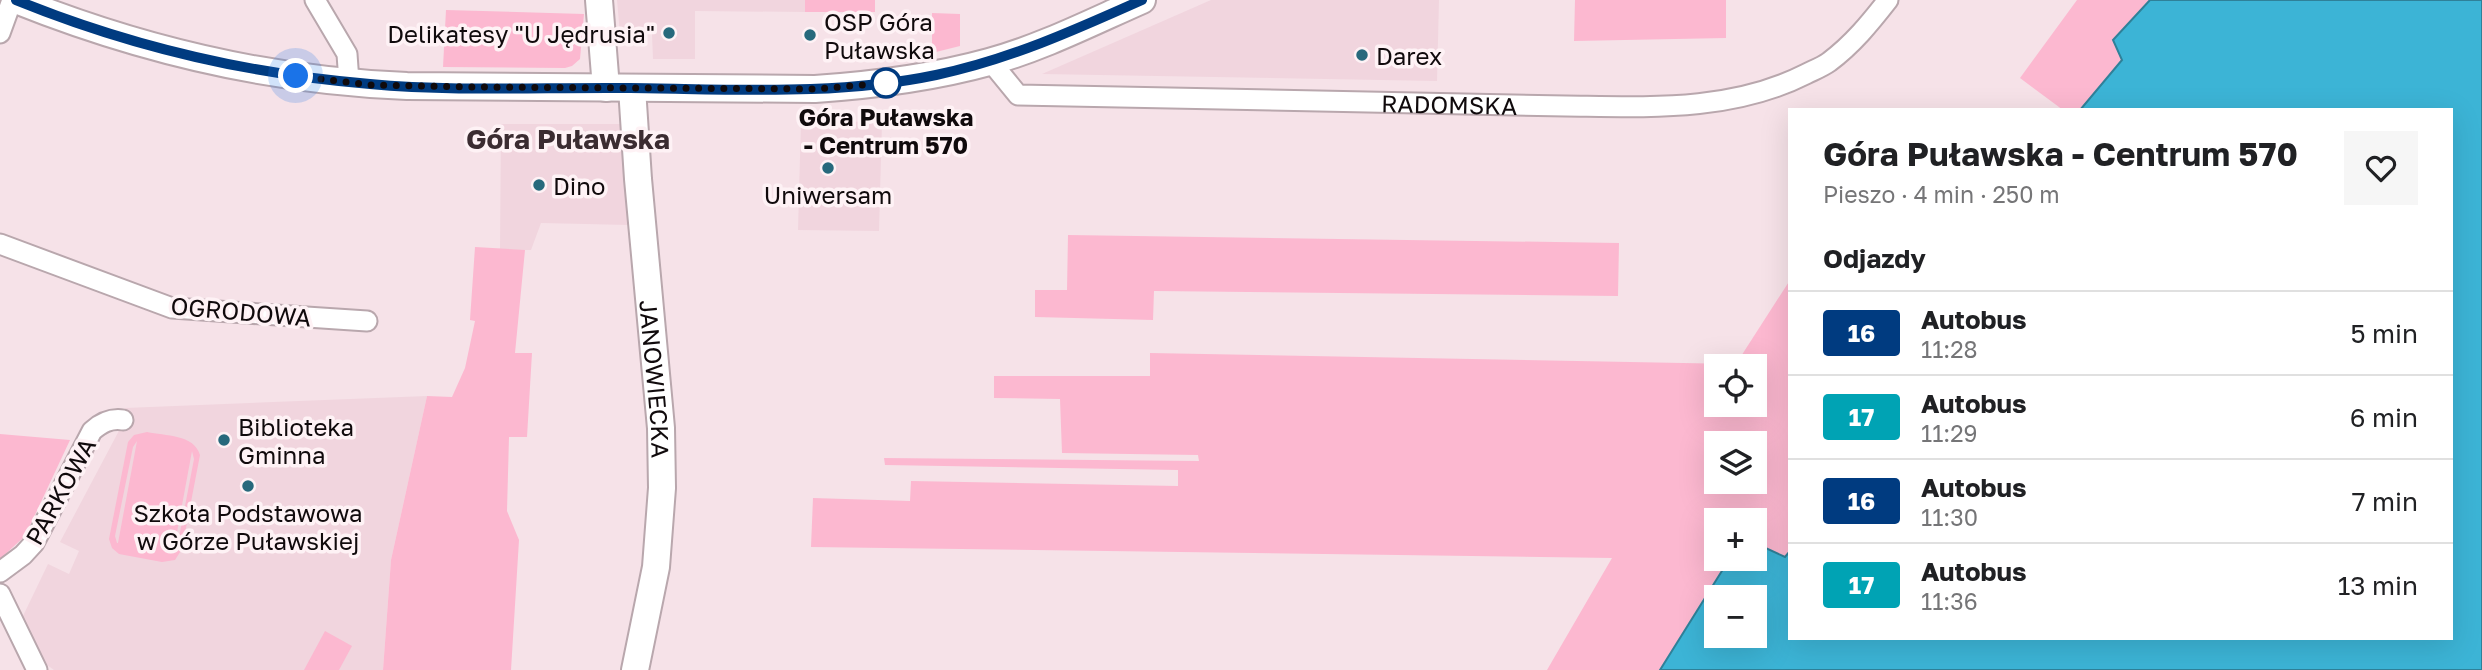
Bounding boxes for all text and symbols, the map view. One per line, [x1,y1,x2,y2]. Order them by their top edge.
place label: OSP Góra Puławska [824,7,935,64]
place label: Delikatesy "U Jędrusia" [387,19,655,48]
marker: Delikatesy "U Jędrusia" [661,25,677,41]
marker: OSP Góra Puławska [802,27,818,43]
place label: Darex [1376,41,1442,70]
marker: Darex [1354,47,1370,63]
your location [278,58,313,93]
marker: Góra Puławska - Centrum 570 [871,68,901,98]
street label: RADOMSKA [1381,88,1518,120]
place label: Góra Puławska - Centrum 570 [799,102,974,159]
district label: Góra Puławska [466,122,670,155]
button: heart [2344,131,2418,205]
text: Góra Puławska - Centrum 570 [1823,134,2298,173]
marker: Uniwersam [820,160,836,176]
place label: Dino [553,171,605,200]
marker: Dino [531,177,547,193]
place label: Uniwersam [764,180,892,209]
text: Pieszo · 4 min · 250 m [1823,180,2060,208]
text: Odjazdy [1823,243,1926,274]
street label: OGRODOWA [170,290,312,332]
street label: JANOWIECKA [635,298,676,459]
text: Autobus [1921,304,2027,335]
text: 16 [1848,318,1875,347]
text: 5 min [2350,318,2418,349]
text: 11:28 [1921,335,1978,363]
map controls [1704,354,1767,648]
button: locate [1704,354,1767,417]
text: Autobus [1921,388,2027,419]
text: 17 [1849,402,1874,431]
text: 6 min [2350,402,2418,433]
place label: Biblioteka Gminna [238,412,354,469]
text: 11:29 [1921,419,1977,447]
button: layers [1704,431,1767,494]
marker: Biblioteka Gminna [216,432,232,448]
street label: PARKOWA [19,433,101,549]
text: Autobus [1921,472,2027,503]
marker: Szkoła Podstawowa w Górze Puławskiej [240,478,256,494]
text: 16 [1848,486,1875,515]
text: 7 min [2352,486,2418,517]
place label: Szkoła Podstawowa w Górze Puławskiej [134,498,362,555]
text: 11:30 [1921,503,1978,531]
button: + [1704,508,1767,571]
text: Autobus [1921,556,2027,587]
text: 17 [1849,570,1874,599]
text: 13 min [2338,570,2418,601]
button: − [1704,585,1767,648]
text: 11:36 [1921,587,1978,615]

